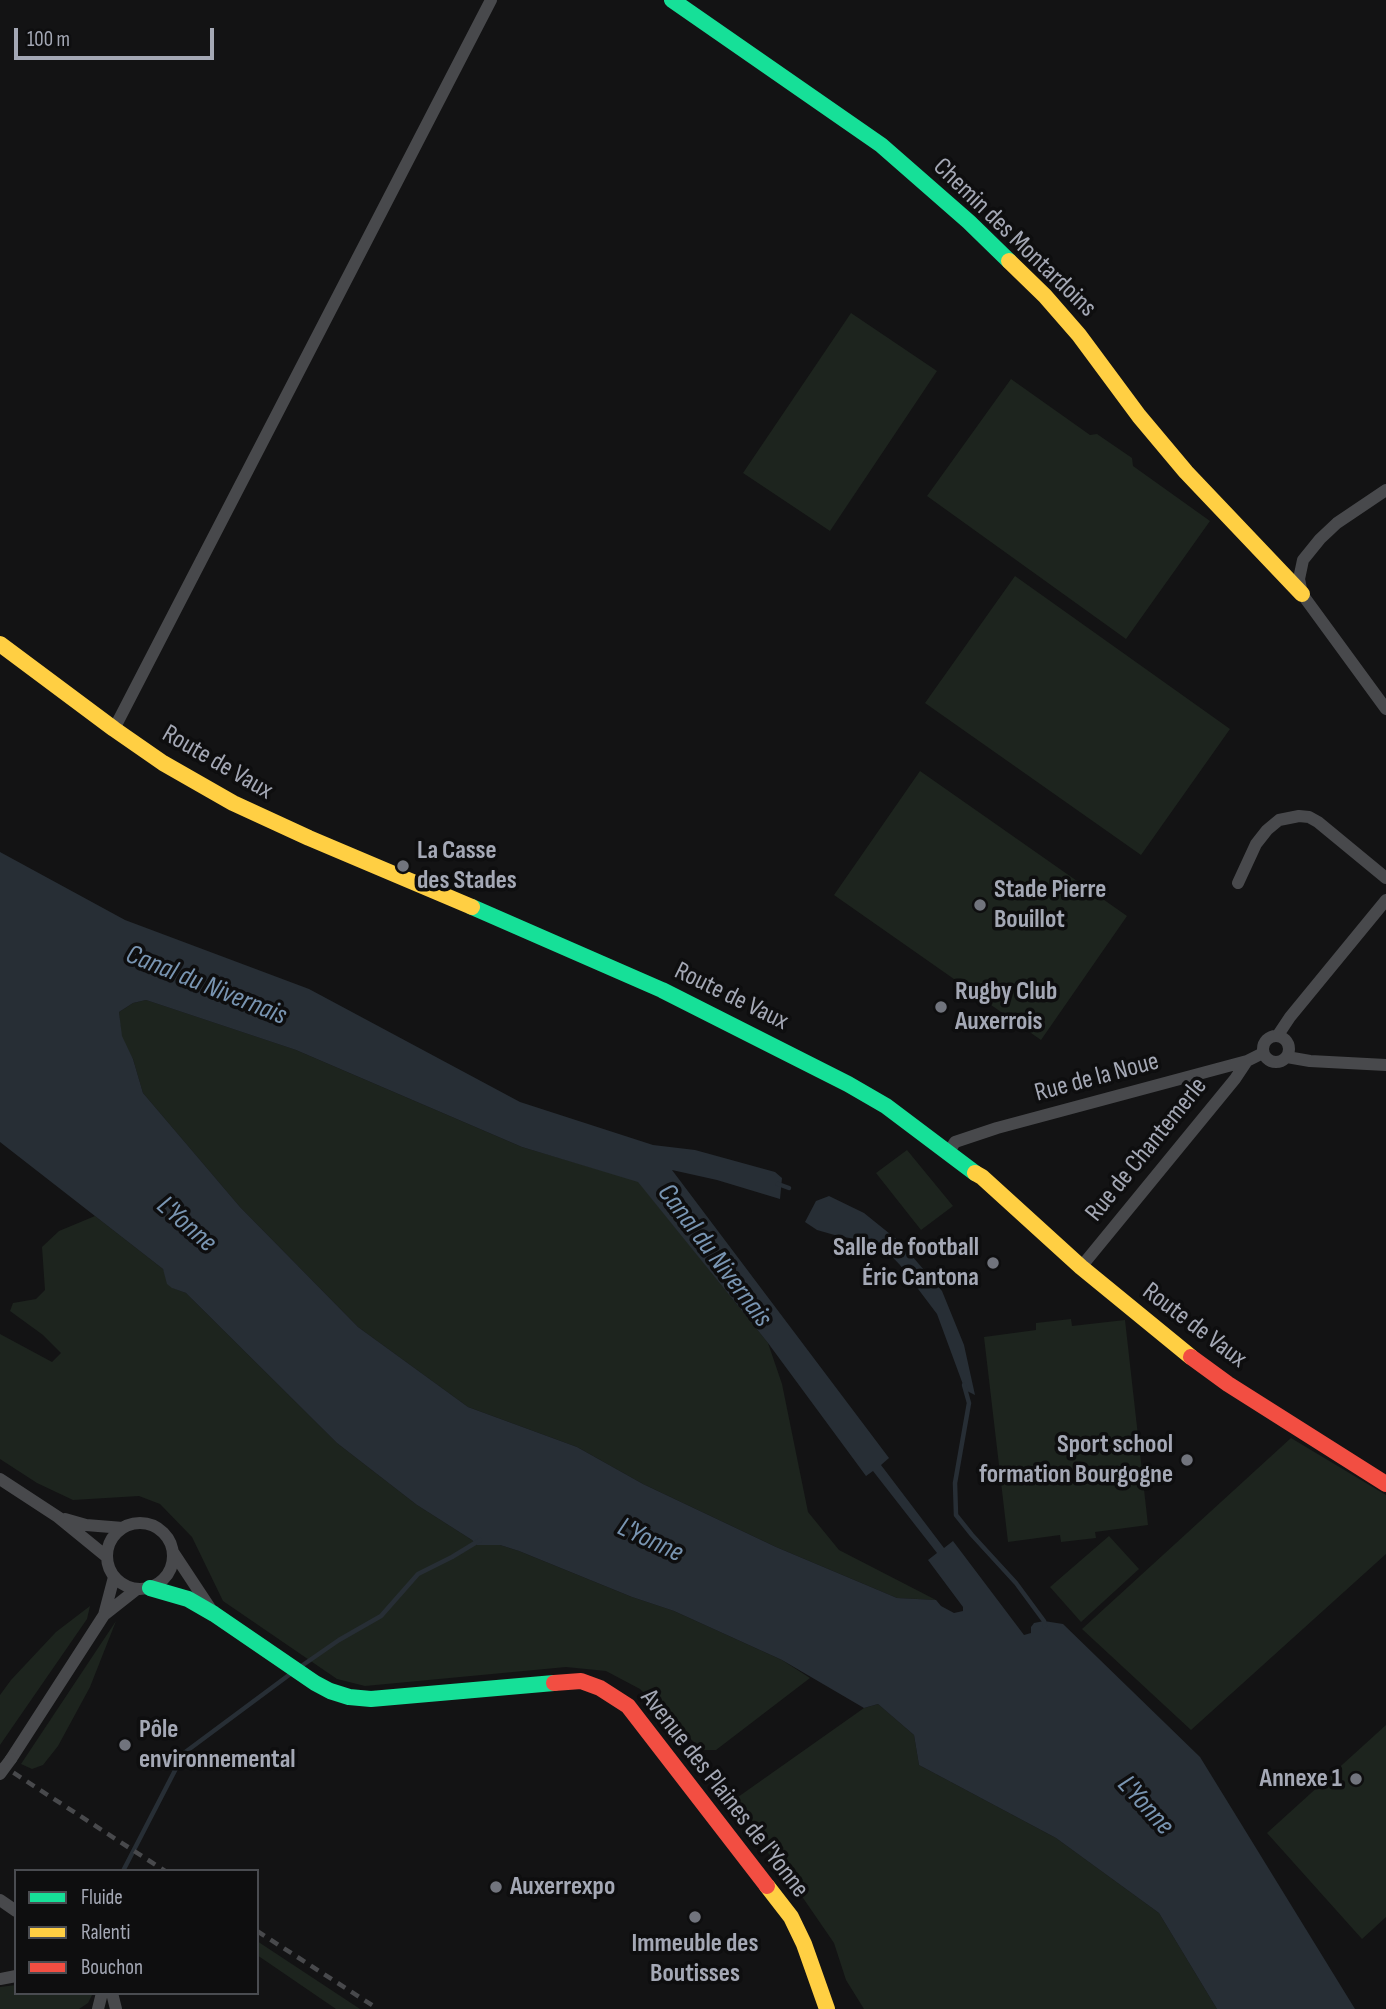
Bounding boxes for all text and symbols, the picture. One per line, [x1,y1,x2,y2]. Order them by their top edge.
scale bar [18,14,217,58]
text: 100 m [27,27,70,52]
street label: Chemin des Montardoins [926,152,1102,324]
street label: Route de Vaux [156,719,278,807]
place label: La Casse des Stades [417,835,517,896]
marker: La Casse des Stades [395,858,411,874]
place label: Stade Pierre Bouillot [994,874,1106,936]
marker: Stade Pierre Bouillot [972,897,988,913]
water label: Canal du Nivernais [121,938,291,1034]
street label: Route de Vaux [669,956,793,1038]
place label: Rugby Club Auxerrois [955,976,1057,1038]
marker: Rugby Club Auxerrois [933,999,949,1015]
street label: Rue de la Noue [1032,1046,1162,1110]
street label: Rue de Chantemerle [1079,1072,1215,1228]
water label: Canal du Nivernais [649,1178,779,1334]
water label: L'Yonne [149,1190,223,1260]
place label: Salle de football Éric Cantona [833,1232,979,1294]
marker: Salle de football Éric Cantona [985,1255,1001,1271]
street label: Route de Vaux [1136,1277,1252,1375]
place label: Sport school formation Bourgogne [979,1429,1173,1490]
marker: Sport school formation Bourgogne [1179,1452,1195,1468]
water label: L'Yonne [612,1511,688,1571]
street label: Avenue des Plaines de l'Yonne [633,1684,815,1904]
place label: Pôle environnemental [139,1714,296,1776]
marker: Pôle environnemental [117,1737,133,1753]
place label: Annexe 1 [1260,1763,1342,1795]
water label: L'Yonne [1110,1769,1180,1843]
marker: Annexe 1 [1348,1771,1364,1787]
legend [14,1869,259,1995]
place label: Auxerrexpo [510,1871,615,1903]
marker: Auxerrexpo [488,1879,504,1895]
text: Fluide [81,1885,123,1910]
marker: Immeuble des Boutisses [687,1909,703,1925]
text: Ralenti [81,1920,130,1945]
place label: Immeuble des Boutisses [632,1928,758,1990]
text: Bouchon [81,1955,143,1980]

